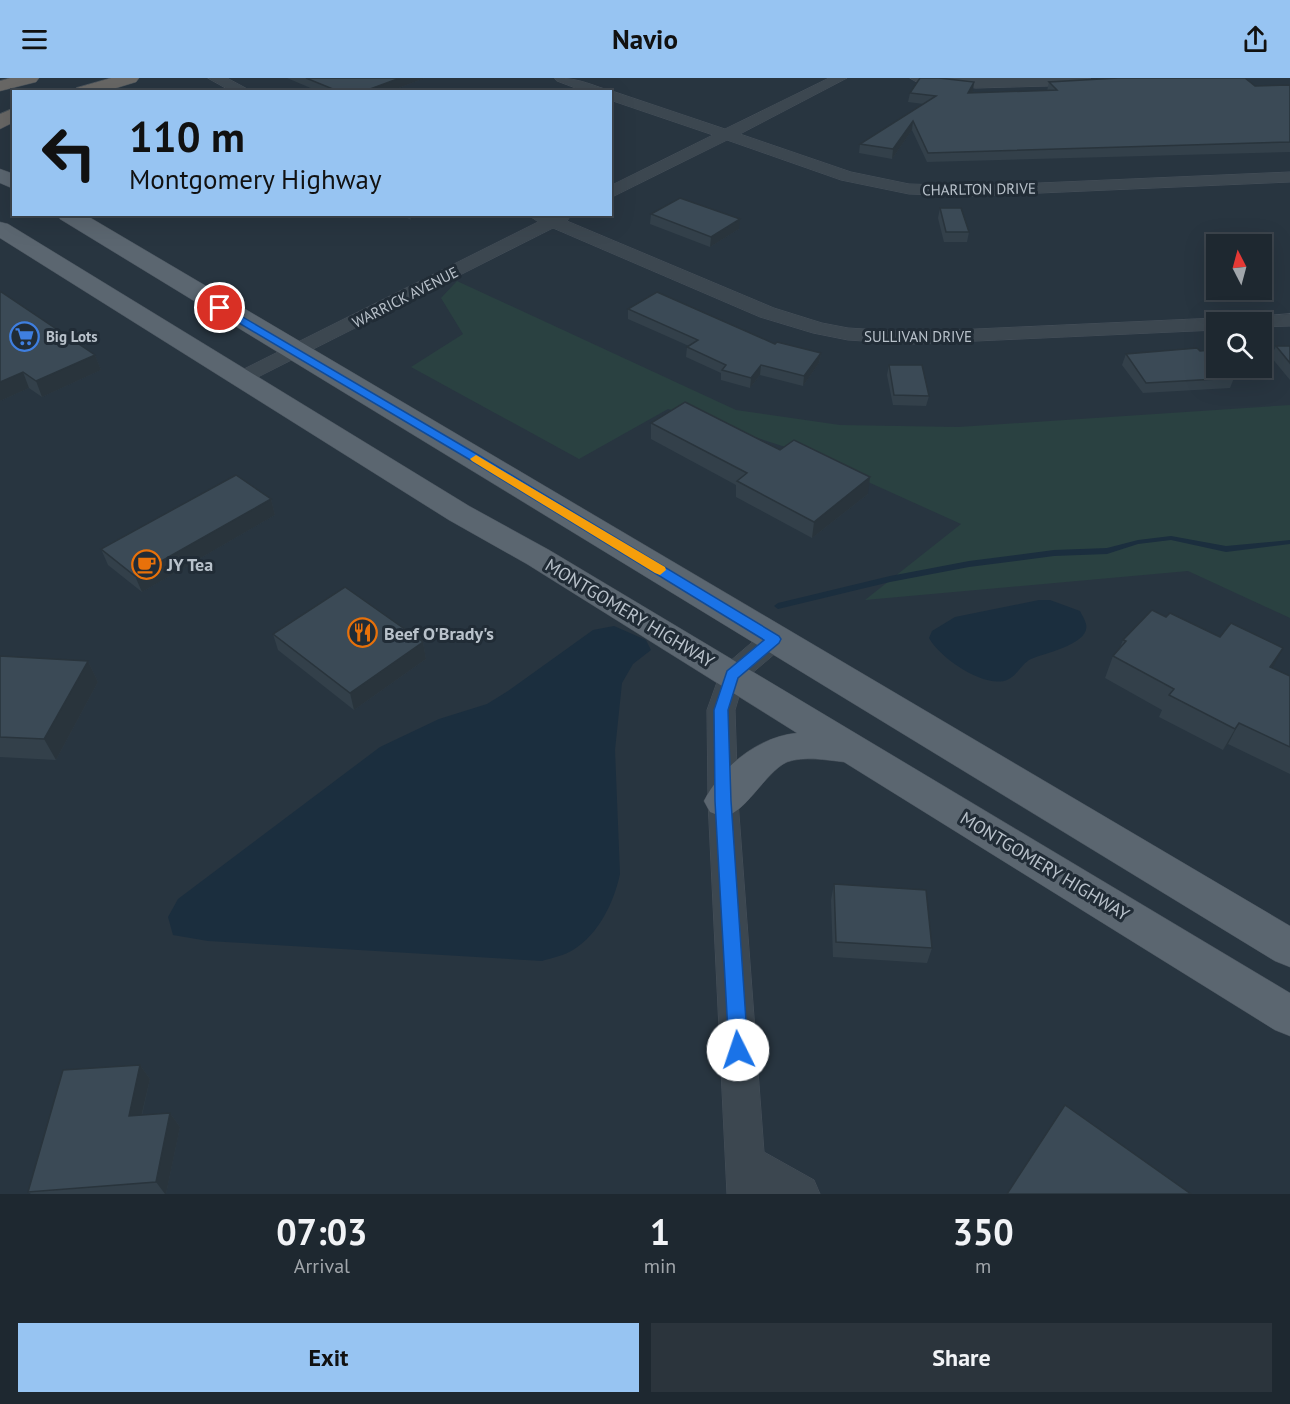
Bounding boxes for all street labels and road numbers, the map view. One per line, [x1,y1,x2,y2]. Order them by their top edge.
street label: CHARLTON DRIVE [922,179,1036,199]
street label: WARRICK AVENUE [349,262,461,332]
street label: SULLIVAN DRIVE [864,327,972,346]
street label: MONTGOMERY HIGHWAY [541,553,719,673]
street label: MONTGOMERY HIGHWAY [956,806,1134,926]

